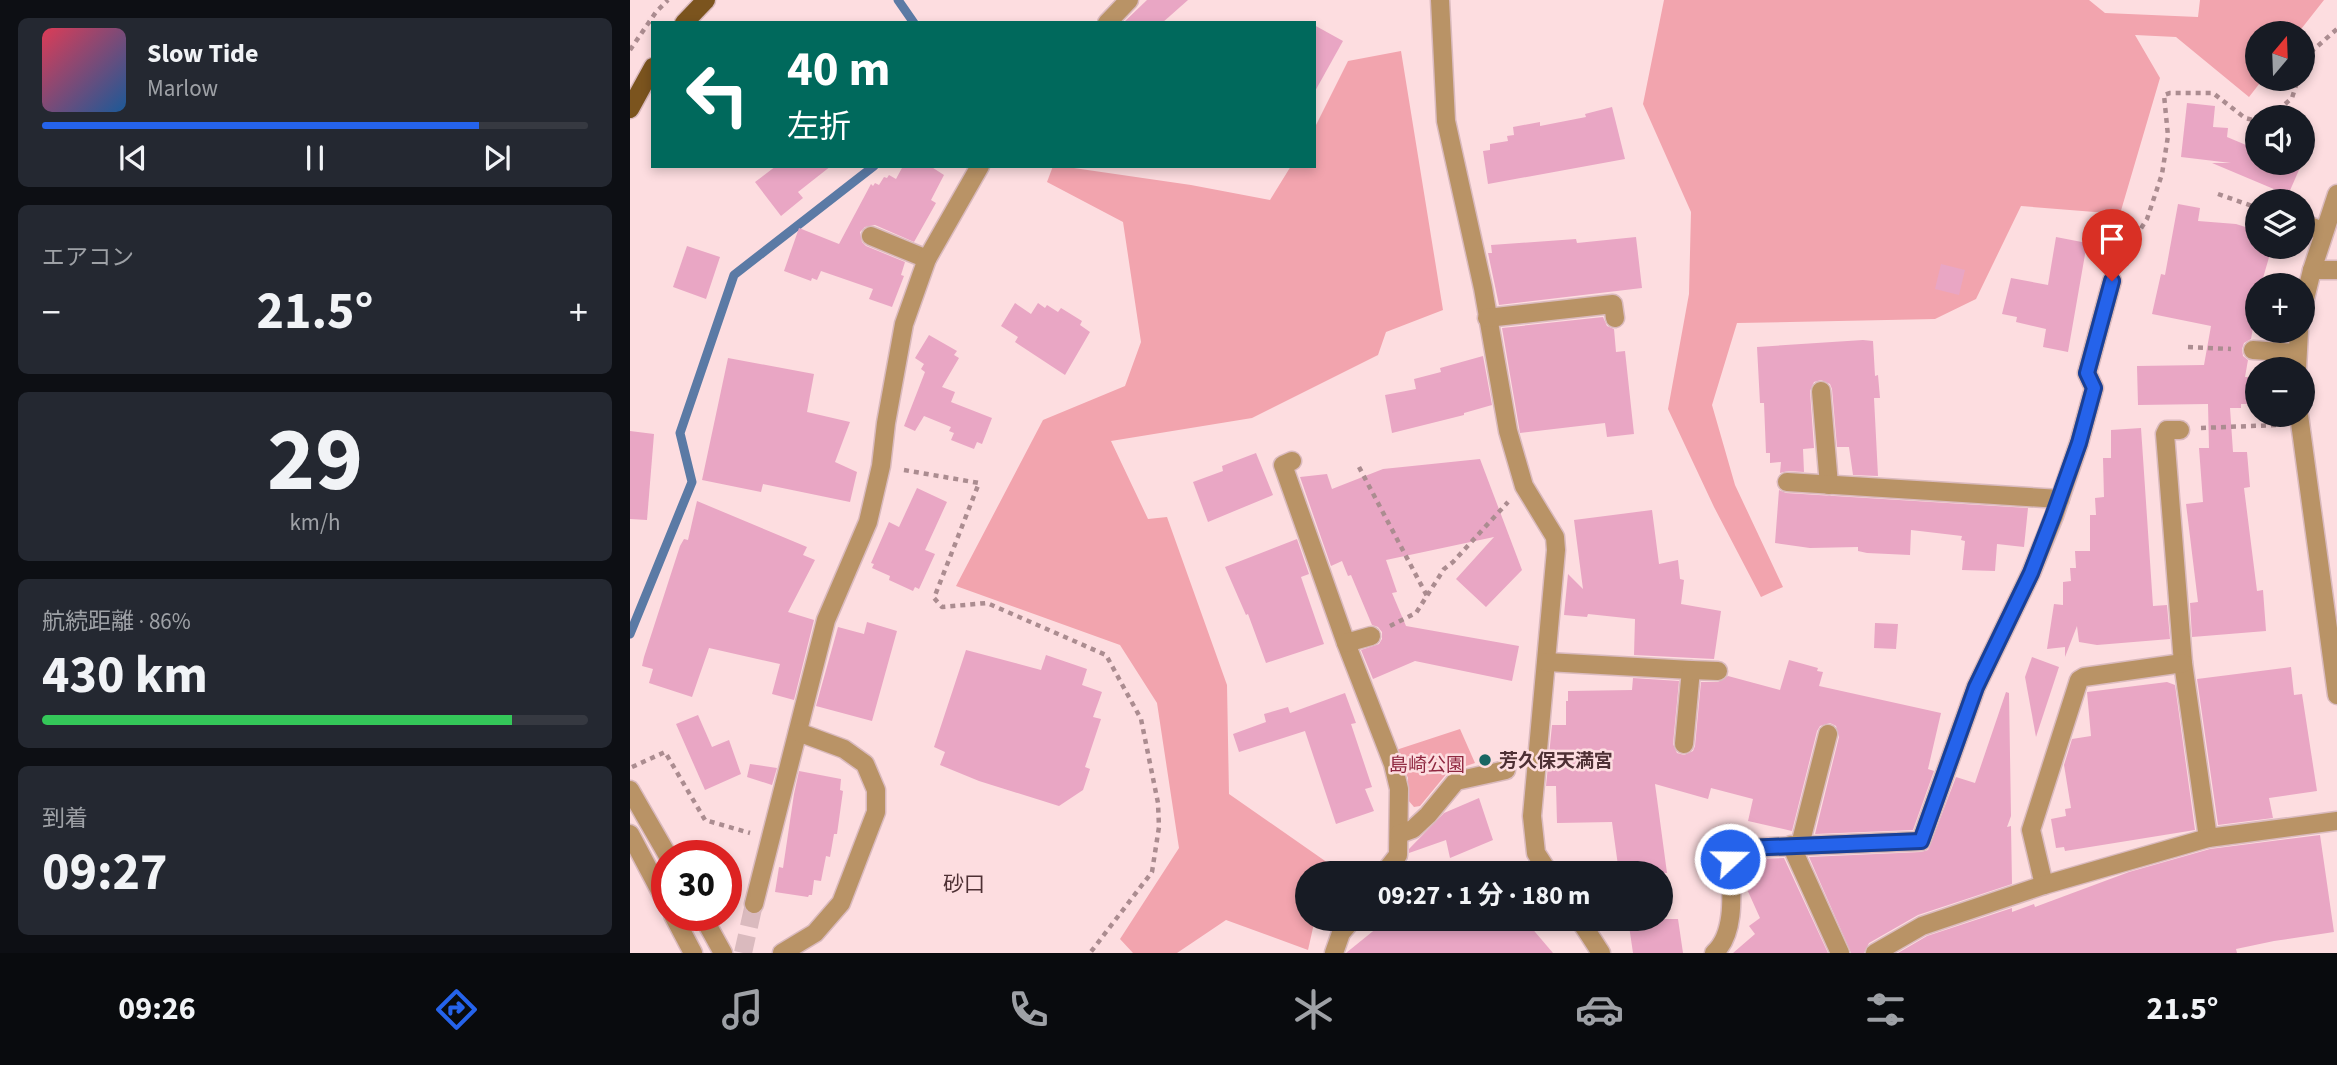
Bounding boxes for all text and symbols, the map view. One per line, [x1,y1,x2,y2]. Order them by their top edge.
north arrow [2245,21,2315,91]
map controls [2245,21,2315,427]
text: Slow Tide [147,35,258,72]
text: 40 m [787,35,891,105]
icon: left [672,49,763,140]
text: Marlow [147,72,218,105]
text: 左折 [787,104,851,150]
button: sound [2245,105,2315,175]
icon: previous [114,139,152,177]
icon: pause [296,139,334,177]
icon: next [478,139,516,177]
button: layers [2245,189,2315,259]
pin [2082,209,2142,281]
icon: arrive [2093,220,2131,258]
text: エアコン [42,241,134,274]
button: + [2245,273,2315,343]
text: 21.5° [257,275,373,349]
text: − [42,286,61,340]
text: + [569,286,588,340]
button: − [2245,357,2315,427]
text: 29 [267,396,363,525]
text: km/h [289,506,341,539]
text: 航続距離 · 86% [42,605,191,638]
text: 430 km [42,639,208,713]
place label: 芳久保天満宮 [1499,748,1613,775]
park label: 島崎公園 [1389,752,1465,779]
marker: 芳久保天満宮 [1477,752,1493,768]
text: 到着 [42,802,88,835]
position arrow [1693,822,1767,896]
text: 09:27 [42,836,167,910]
speed limit sign: 30 [651,840,742,931]
district label: 砂口 [943,869,985,899]
text: 09:27 · 1 分 · 180 m [1378,877,1590,914]
icon: directions [432,985,481,1034]
icon: music [718,985,767,1034]
icon: phone [1004,985,1053,1034]
icon: climate [1289,985,1338,1034]
icon: car [1575,985,1624,1034]
icon: filters [1861,985,1910,1034]
text: 09:26 [118,986,196,1032]
text: 21.5° [2147,986,2219,1032]

